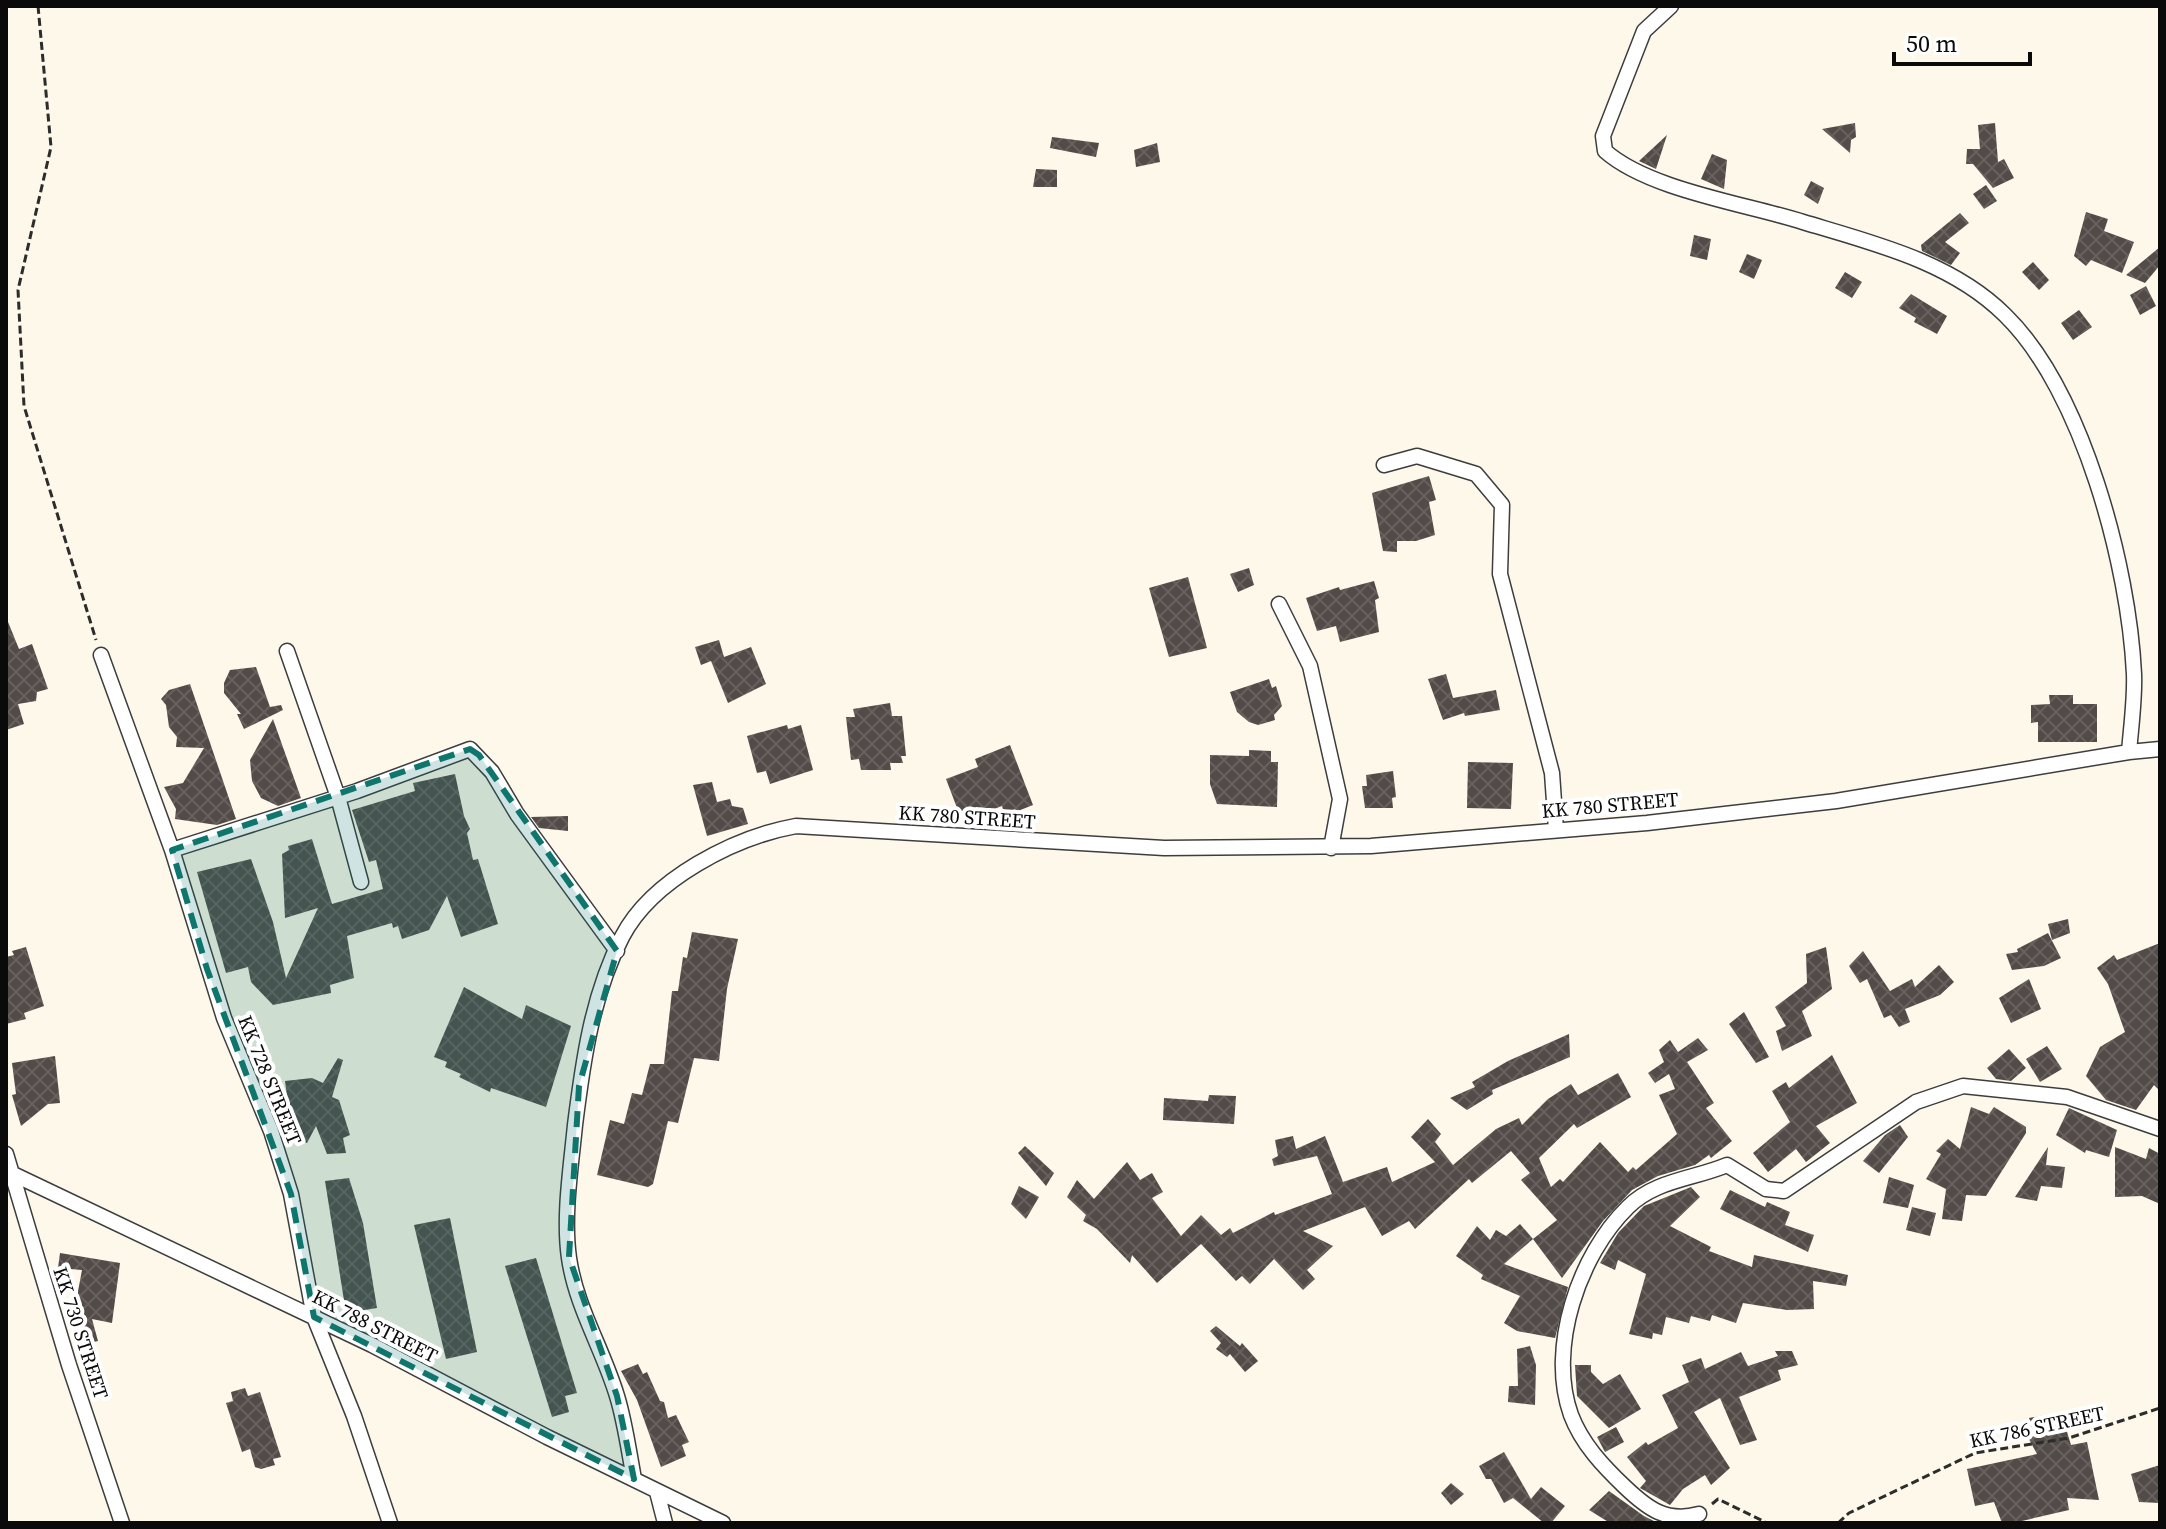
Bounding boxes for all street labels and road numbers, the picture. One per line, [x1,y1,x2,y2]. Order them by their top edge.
street label: KK 780 STREET [1540,785,1680,825]
street label: KK 780 STREET [898,798,1036,836]
street label: KK 728 STREET [231,1011,309,1149]
street label: KK 730 STREET [46,1263,116,1403]
street label: KK 788 STREET [307,1282,443,1370]
street label: KK 786 STREET [1967,1399,2107,1455]

